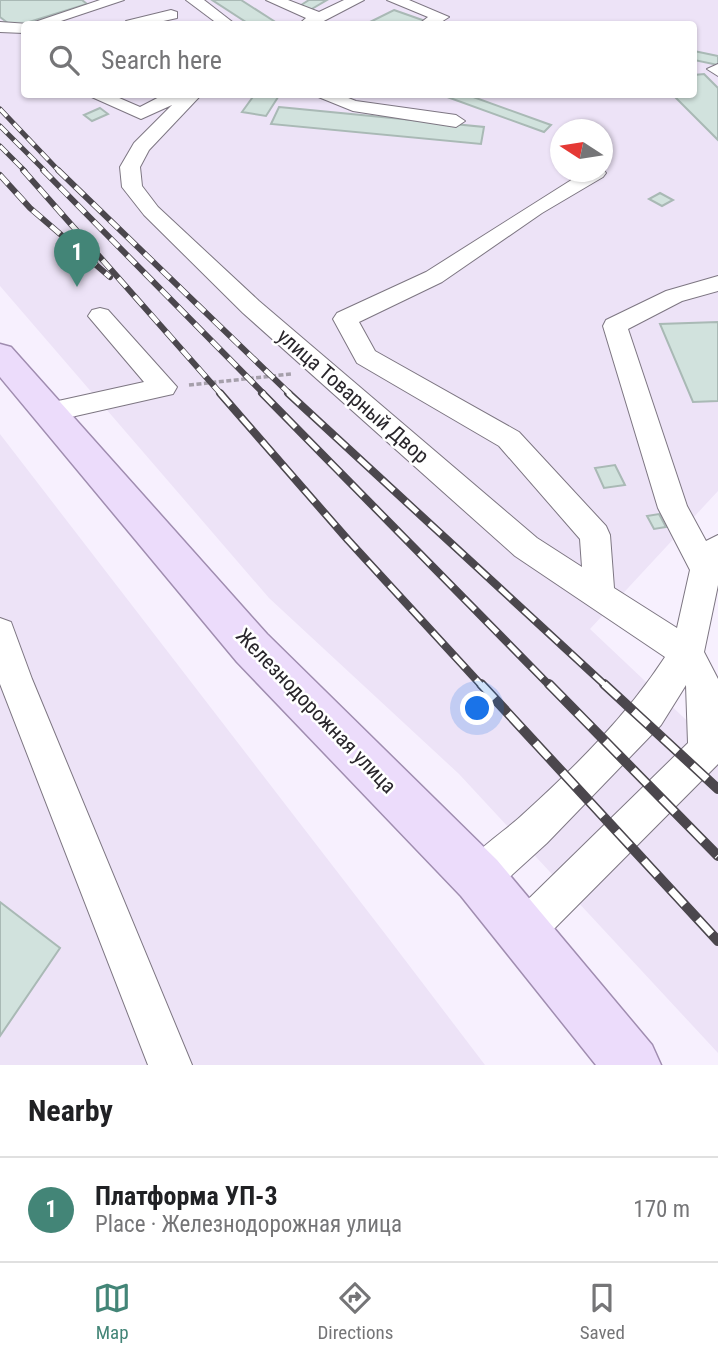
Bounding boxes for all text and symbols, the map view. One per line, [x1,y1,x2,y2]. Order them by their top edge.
search box [21,21,697,98]
icon: search [45,41,83,79]
text: Search here [101,45,222,75]
north arrow [550,119,613,182]
pin: 1 [54,229,100,287]
street label: улица Товарный Двор [272,324,434,468]
street label: Железнодорожная улица [231,624,401,798]
your location [460,691,494,725]
text: Nearby [28,1093,113,1128]
text: Платформа УП-3 [95,1181,278,1211]
text: 1 [45,1196,57,1223]
text: 170 m [633,1196,690,1223]
text: Place · Железнодорожная улица [95,1211,402,1238]
tab: Map [93,1279,131,1344]
tab: Directions [317,1279,393,1344]
tab: Saved [580,1279,625,1344]

